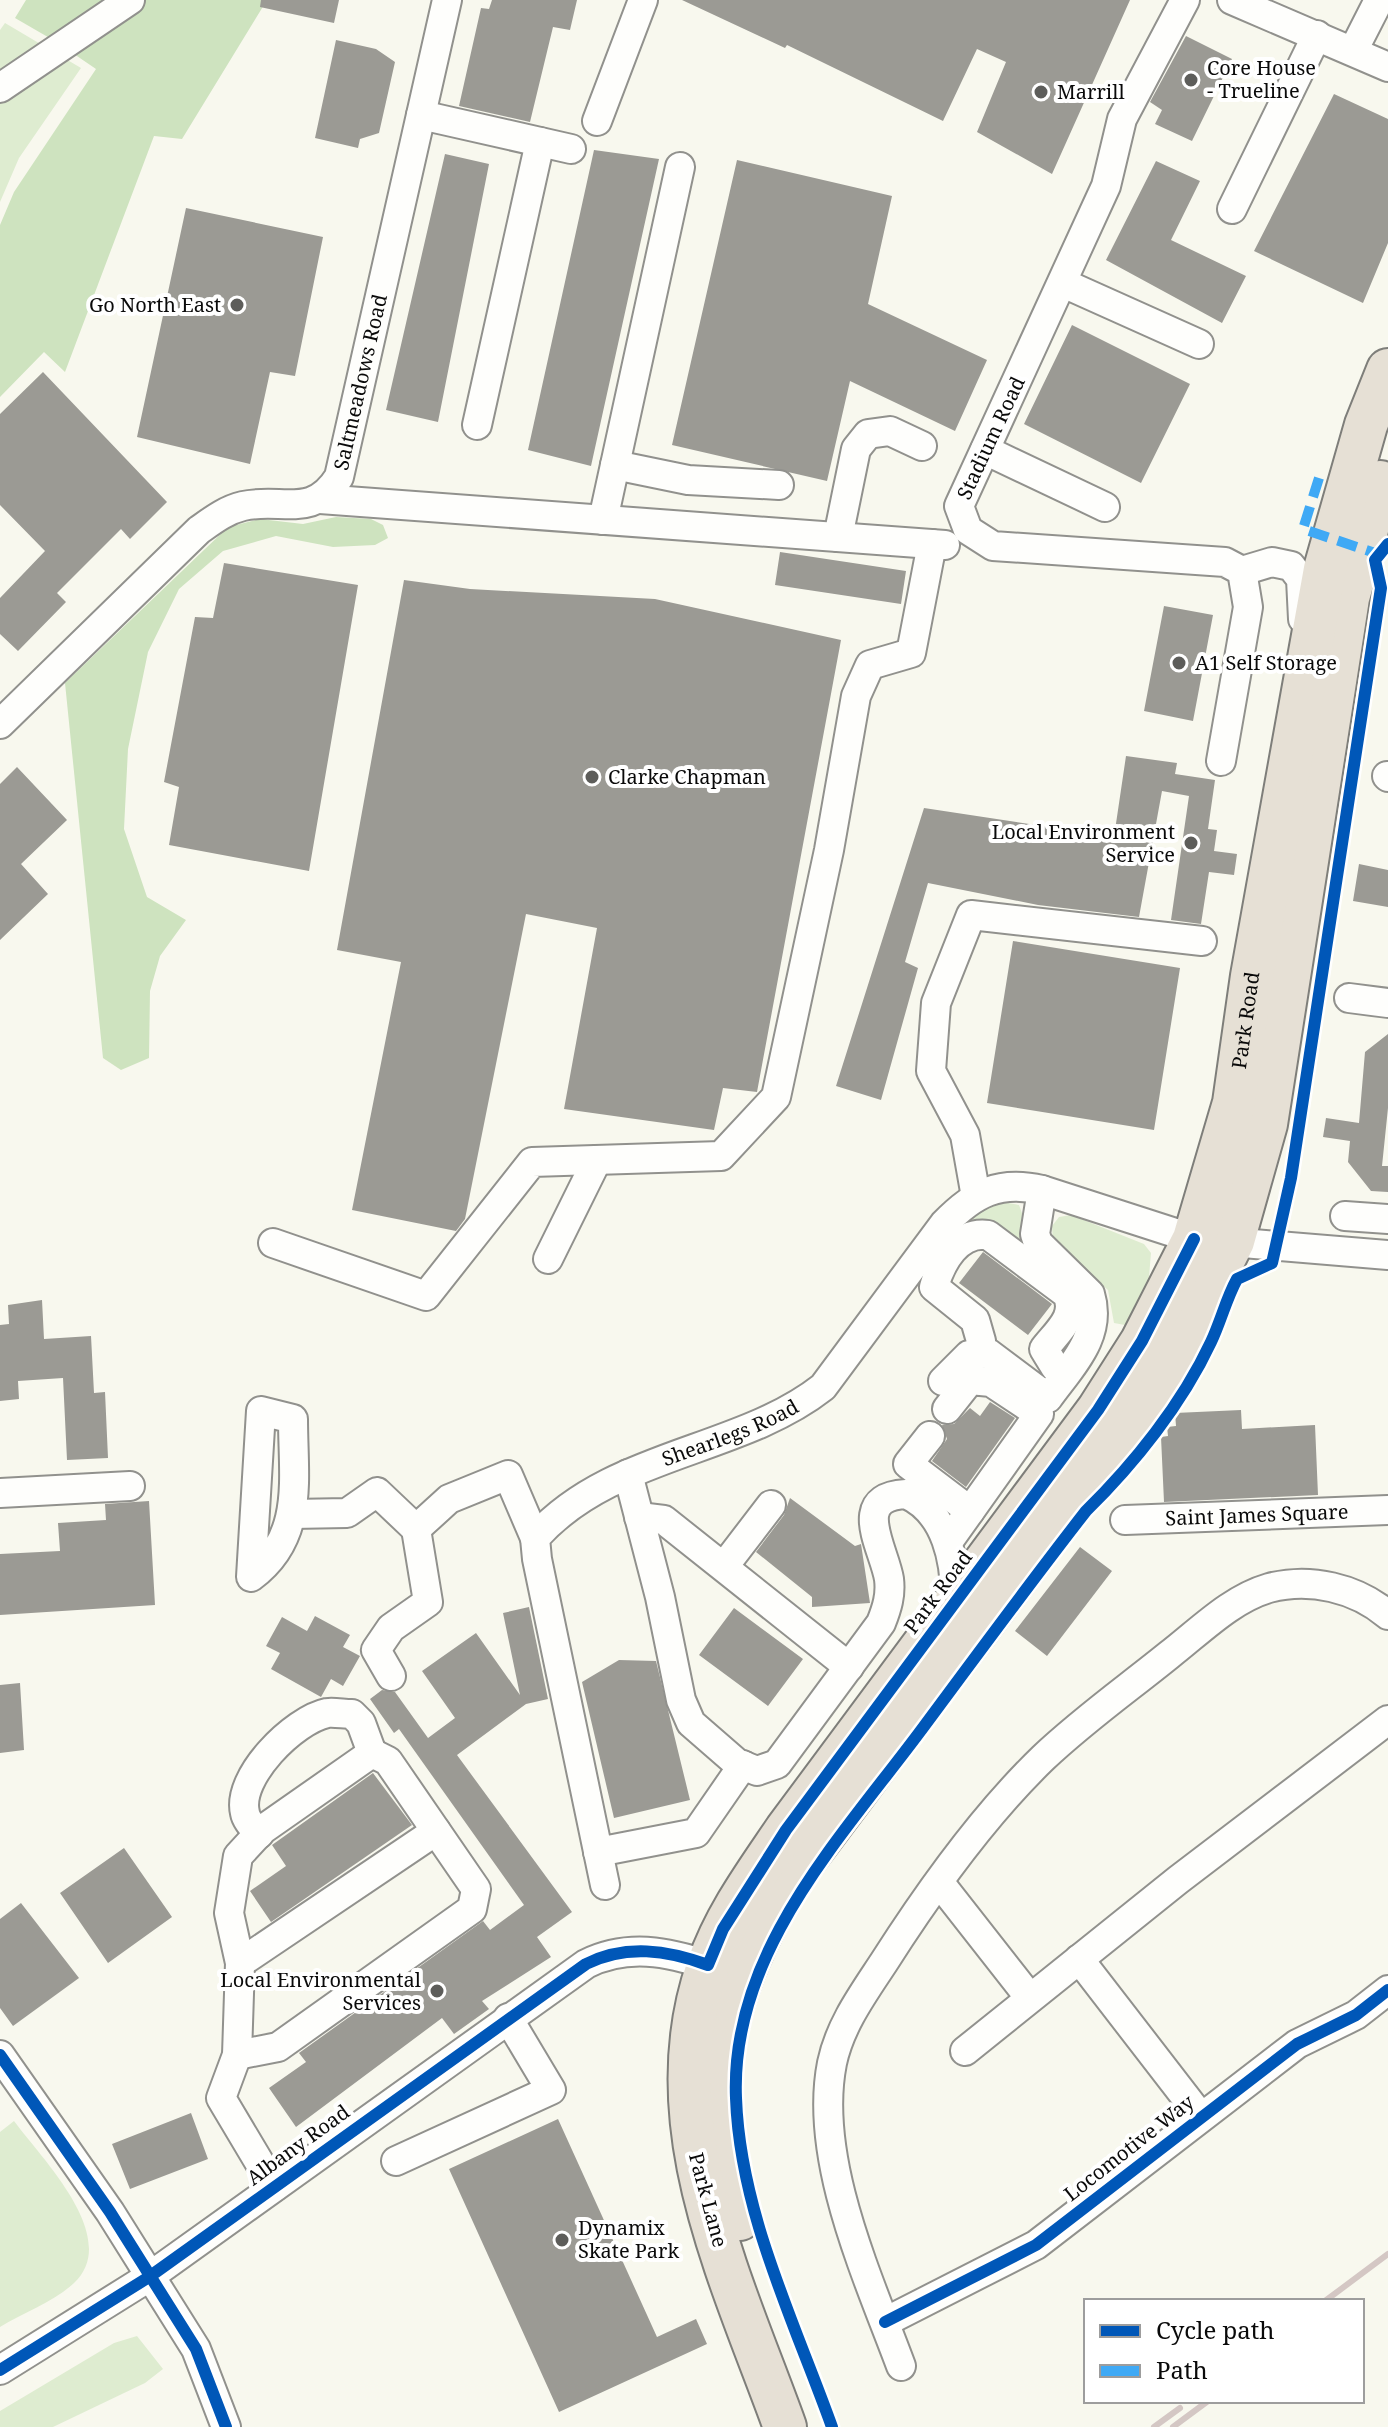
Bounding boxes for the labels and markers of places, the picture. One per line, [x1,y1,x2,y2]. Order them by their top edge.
place label: Core House - Trueline [1207,54,1316,104]
marker: Core House - Trueline [1182,71,1200,89]
place label: Marrill [1057,78,1125,105]
marker: Marrill [1032,83,1050,101]
place label: Go North East [89,291,221,318]
marker: Go North East [228,296,246,314]
place label: A1 Self Storage [1195,649,1337,676]
marker: A1 Self Storage [1170,654,1188,672]
place label: Clarke Chapman [608,763,766,790]
marker: Clarke Chapman [583,768,601,786]
place label: Local Environment Service [992,818,1175,868]
marker: Local Environment Service [1182,834,1200,852]
place label: Local Environmental Services [220,1966,421,2016]
marker: Local Environmental Services [428,1982,446,2000]
place label: Dynamix Skate Park [578,2214,680,2264]
marker: Dynamix Skate Park [553,2231,571,2249]

